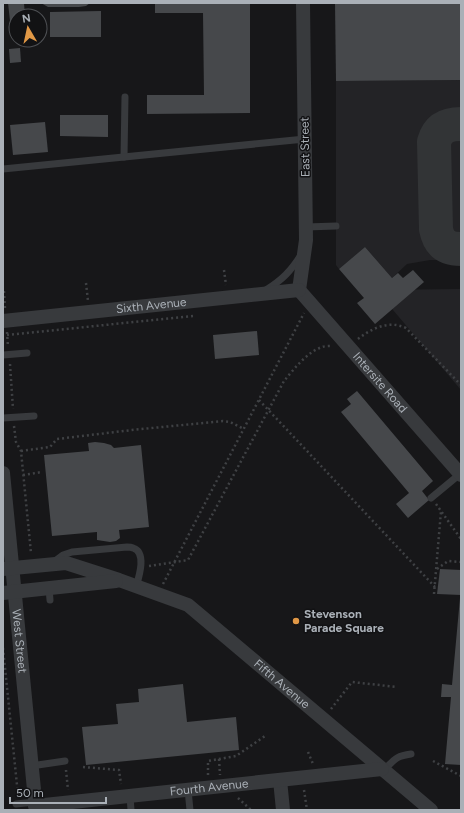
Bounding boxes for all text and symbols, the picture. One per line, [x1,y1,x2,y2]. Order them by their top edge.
north arrow [8,8,48,48]
text: N [21,12,32,26]
street label: East Street [297,116,313,177]
street label: Sixth Avenue [115,295,188,316]
street label: Intersite Road [350,350,410,415]
place label: Stevenson Parade Square [304,607,384,635]
street label: West Street [9,608,30,674]
marker: Stevenson Parade Square [291,616,301,626]
street label: Fifth Avenue [251,657,313,712]
street label: Fourth Avenue [169,776,249,799]
scale bar [10,779,106,805]
text: 50 m [16,786,44,800]

